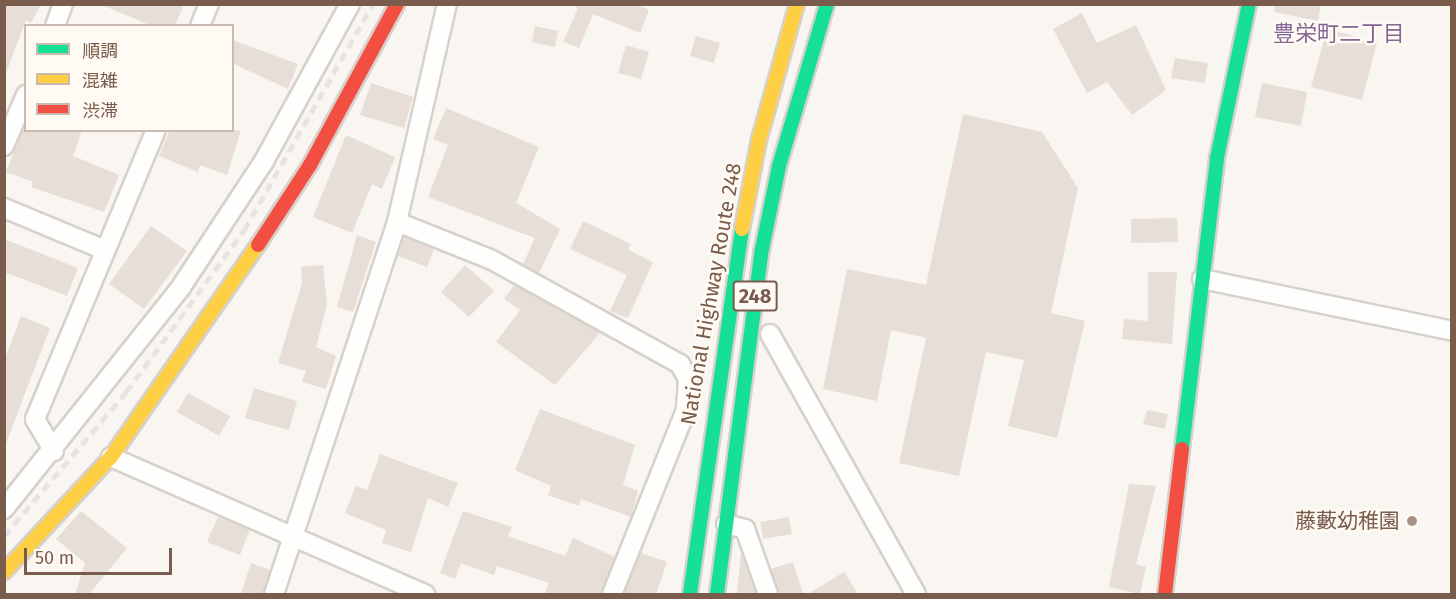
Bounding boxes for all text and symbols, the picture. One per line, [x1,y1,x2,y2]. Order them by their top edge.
district label: 豊栄町二丁目 [1273,21,1405,47]
legend [24,24,234,132]
text: 順調 [82,40,118,62]
text: 混雑 [82,70,118,92]
text: 渋滞 [82,100,118,122]
street label: National Highway Route 248 [676,161,746,427]
road number: 248 [732,279,777,313]
place label: 藤藪幼稚園 [1295,508,1400,534]
marker: 藤藪幼稚園 [1405,514,1419,528]
scale bar [27,536,176,574]
text: 50 m [35,547,74,569]

